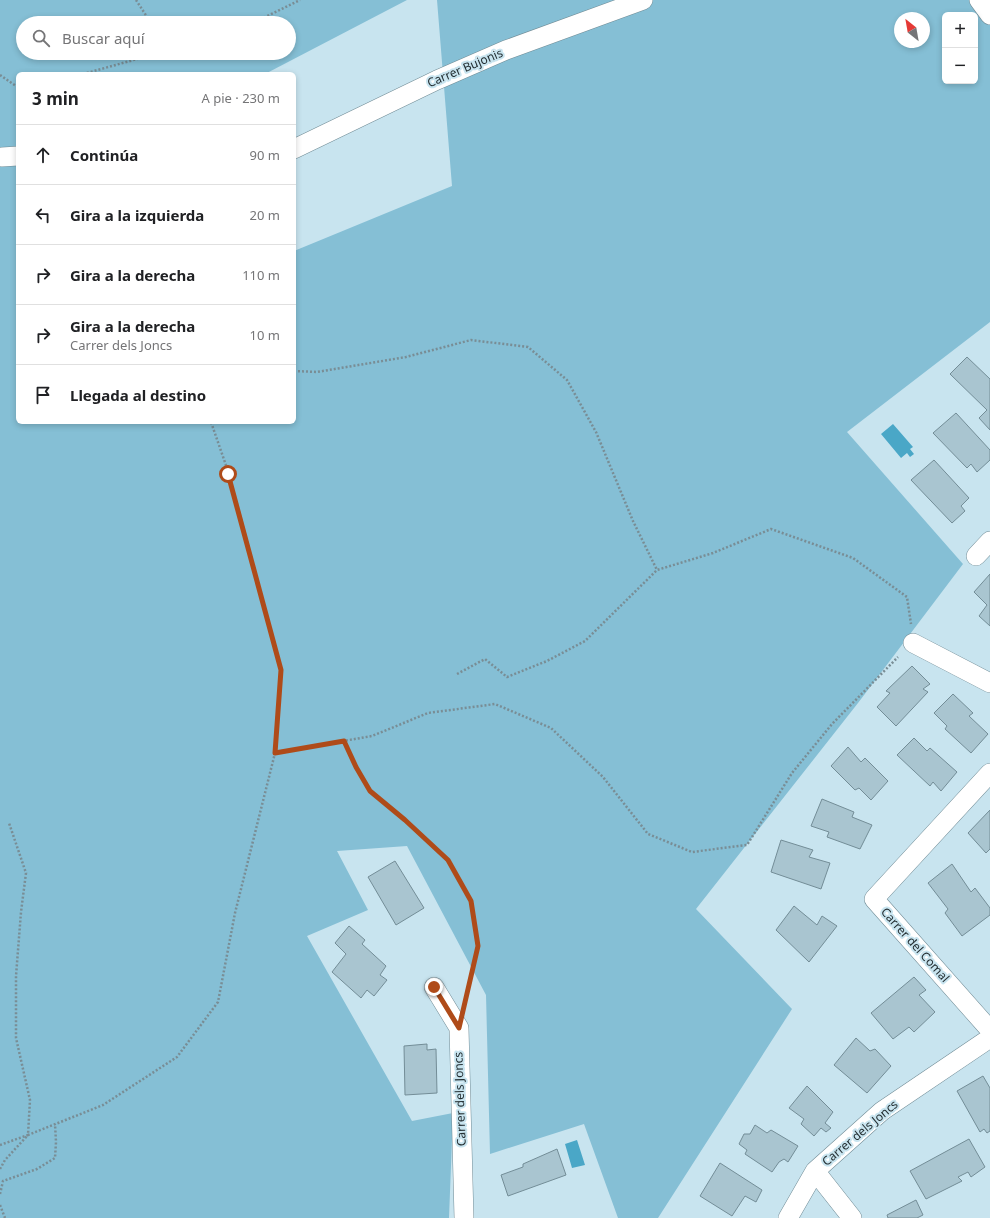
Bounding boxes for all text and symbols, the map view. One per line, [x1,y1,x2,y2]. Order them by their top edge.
north arrow [894,12,930,48]
map controls [942,12,978,84]
button: + [942,12,978,48]
search box [16,16,296,60]
icon: search [30,27,52,49]
text: Buscar aquí [62,28,145,48]
street label: Carrer Bujonis [424,44,505,91]
button: − [942,48,978,84]
text: 3 min [32,87,79,110]
text: A pie · 230 m [202,89,280,107]
icon: ahead [32,144,54,166]
text: Continúa [70,145,138,165]
text: 90 m [250,146,280,164]
icon: left [32,204,54,226]
text: Gira a la izquierda [70,205,204,225]
text: 20 m [250,206,280,224]
icon: right [32,264,54,286]
text: Gira a la derecha [70,265,195,285]
text: 110 m [242,266,280,284]
text: Gira a la derecha [70,316,195,336]
icon: right [32,324,54,346]
text: 10 m [250,326,280,344]
text: Carrer dels Joncs [70,336,172,354]
icon: arrive [32,384,54,406]
text: Llegada al destino [70,385,206,405]
route start [219,465,237,483]
street label: Carrer del Comal [877,904,954,986]
route end [425,978,443,996]
street label: Carrer dels Joncs [449,1051,470,1146]
street label: Carrer dels Joncs [818,1096,901,1169]

